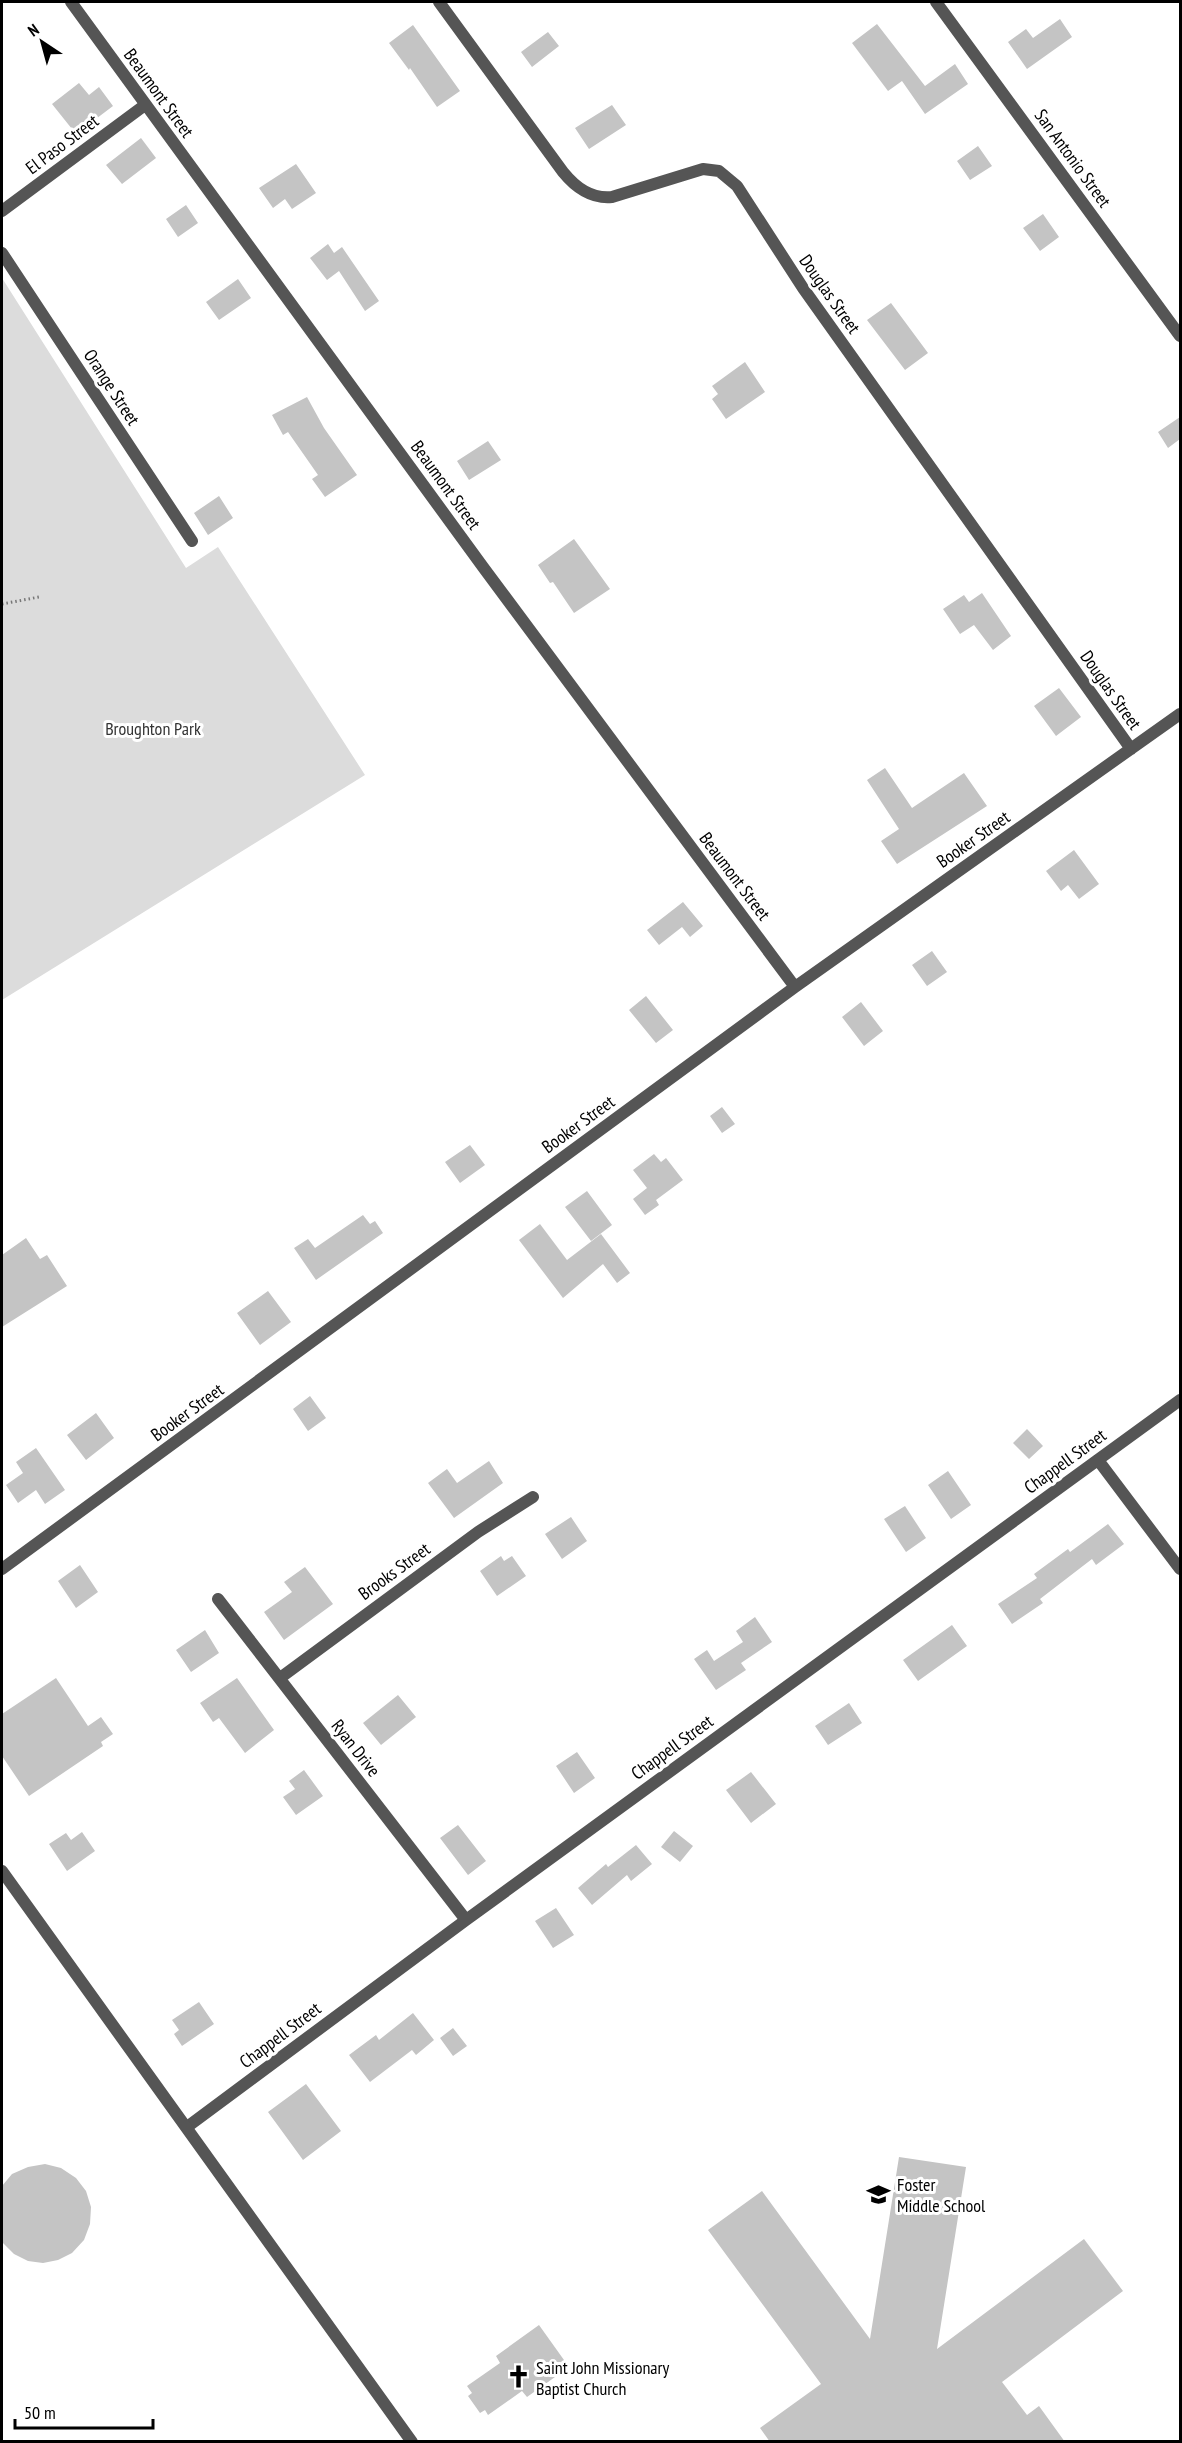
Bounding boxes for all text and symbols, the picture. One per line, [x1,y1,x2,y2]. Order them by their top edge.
north arrow [12,12,72,72]
text: N [24,19,43,40]
street label: Beaumont Street [119,44,199,142]
street label: San Antonio Street [1030,104,1116,212]
street label: El Paso Street [21,109,103,179]
street label: Douglas Street [794,250,866,338]
street label: Orange Street [79,345,145,429]
street label: Beaumont Street [406,436,486,534]
street label: Douglas Street [1075,646,1147,734]
park label: Broughton Park [105,717,201,740]
street label: Booker Street [932,805,1014,873]
street label: Beaumont Street [694,827,776,925]
street label: Booker Street [537,1090,619,1158]
street label: Booker Street [146,1378,228,1446]
street label: Chappell Street [1019,1423,1111,1498]
street label: Brooks Street [354,1537,434,1605]
street label: Chappell Street [626,1709,718,1784]
street label: Ryan Drive [326,1715,386,1781]
street label: Chappell Street [235,1997,325,2073]
place label: Foster Middle School [897,2173,986,2217]
school or university icon: Foster Middle School [866,2181,892,2207]
place label: Saint John Missionary Baptist Church [536,2356,669,2400]
church icon: Saint John Missionary Baptist Church [505,2364,531,2390]
scale bar [15,2392,153,2430]
text: 50 m [24,2401,56,2424]

